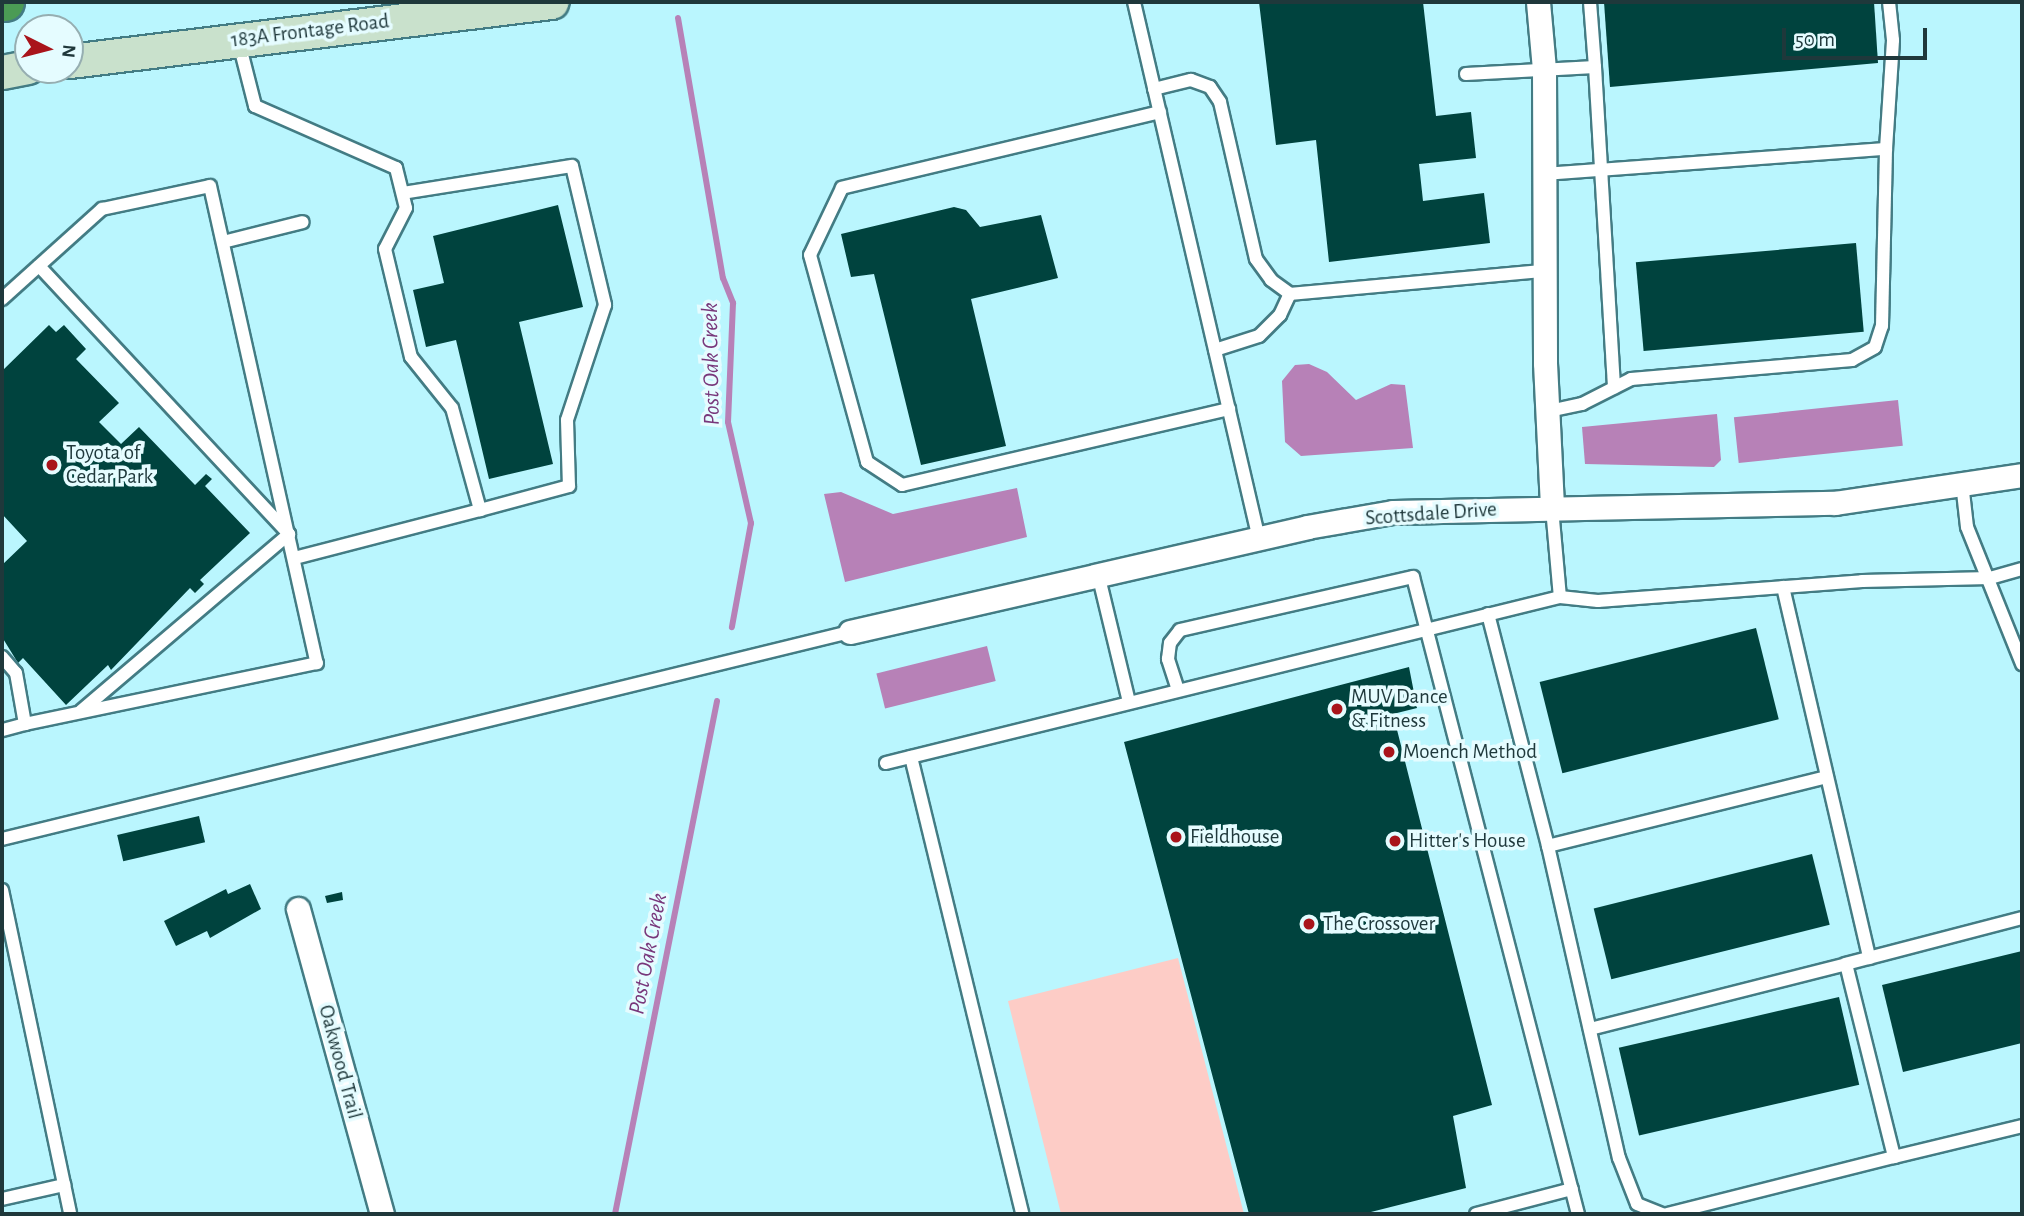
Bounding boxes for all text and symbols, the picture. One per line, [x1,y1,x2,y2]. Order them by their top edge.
street label: 183A Frontage Road [230,9,390,53]
north arrow [14,14,84,84]
scale bar [1786,14,1931,58]
text: 50 m [1795,29,1835,50]
text: N [58,43,79,59]
water label: Post Oak Creek [697,302,727,426]
place label: Toyota of Cedar Park [66,440,153,490]
marker: Toyota of Cedar Park [44,457,60,473]
street label: Scottsdale Drive [1364,497,1498,531]
place label: MUV Dance & Fitness [1351,684,1448,734]
marker: MUV Dance & Fitness [1329,701,1345,717]
place label: Moench Method [1403,739,1537,765]
marker: Moench Method [1381,744,1397,760]
place label: Fieldhouse [1190,824,1279,850]
place label: Hitter's House [1409,828,1526,854]
marker: Fieldhouse [1168,829,1184,845]
marker: Hitter's House [1387,833,1403,849]
water label: Post Oak Creek [624,891,674,1017]
place label: The Crossover [1323,911,1435,937]
marker: The Crossover [1301,916,1317,932]
street label: Oakwood Trail [313,1002,367,1122]

